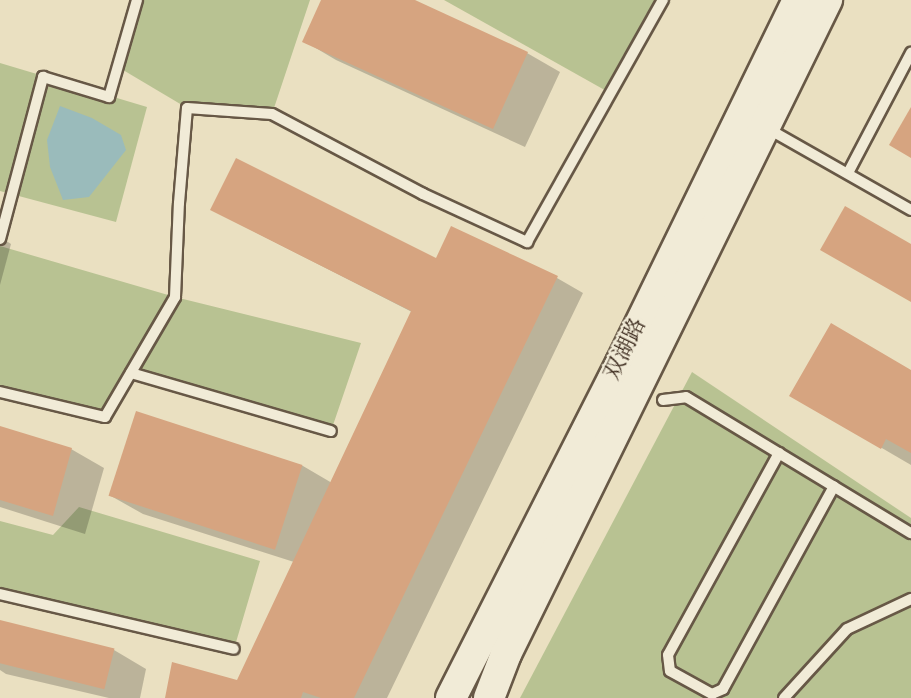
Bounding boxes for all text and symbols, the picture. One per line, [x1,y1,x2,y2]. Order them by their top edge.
street label: 双湖路 [601,315,653,385]

